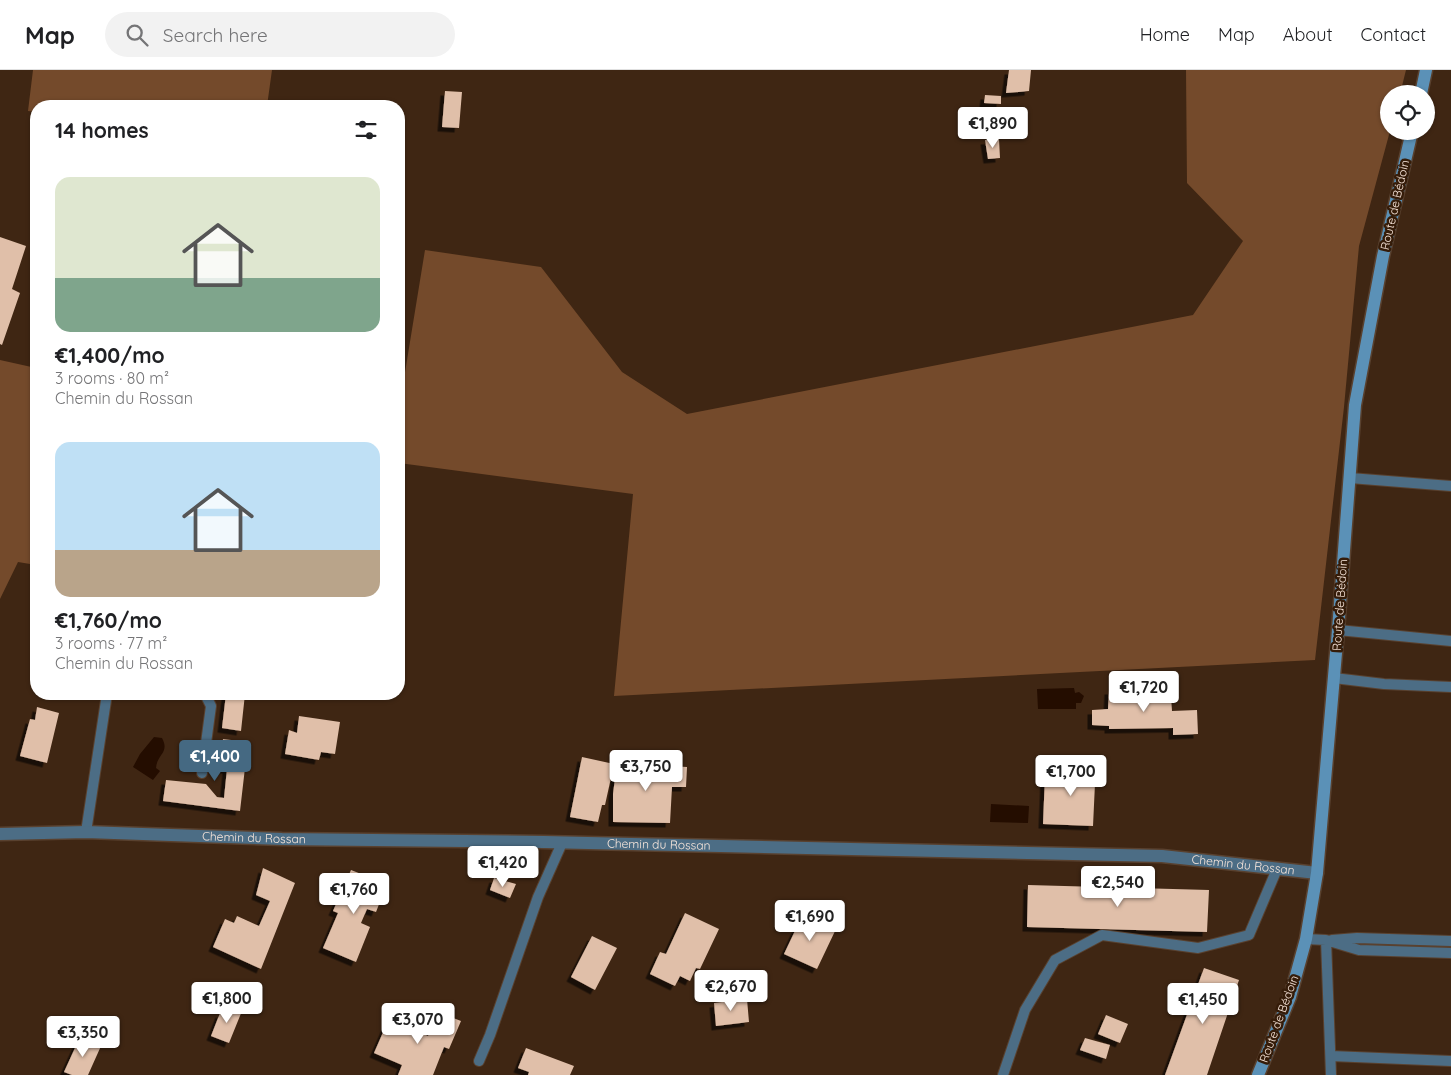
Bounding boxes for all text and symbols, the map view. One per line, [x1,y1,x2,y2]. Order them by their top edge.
search box [105,12,455,57]
text: Map [25,20,75,50]
icon: search [123,21,151,49]
text: Search here [163,23,268,47]
text: Home [1140,23,1190,46]
text: Map [1218,23,1255,46]
text: About [1283,23,1333,46]
text: Contact [1361,23,1426,46]
map controls [1380,85,1435,140]
button: locate [1380,85,1435,140]
pin: €1,890 [952,106,1034,149]
text: €1,890 [969,113,1017,133]
icon: filters [352,116,380,144]
text: 14 homes [55,117,149,143]
street label: Route de Bédoin [1377,158,1412,251]
icon: home [173,210,263,300]
text: €1,400/mo [55,342,165,368]
text: 3 rooms · 80 m² [55,368,169,388]
text: Chemin du Rossan [55,388,193,408]
icon: home [173,475,263,565]
street label: Route de Bédoin [1329,559,1350,651]
text: €1,760/mo [55,607,162,633]
text: 3 rooms · 77 m² [55,633,167,653]
text: Chemin du Rossan [55,653,193,673]
pin: €1,720 [1103,670,1185,713]
text: €1,720 [1120,677,1168,697]
pin: €1,400 [174,740,256,782]
text: €1,400 [190,746,240,766]
pin: €3,750 [605,750,687,792]
pin: €1,700 [1030,754,1112,797]
text: €3,750 [621,756,671,776]
text: €1,700 [1046,761,1096,781]
street label: Chemin du Rossan [202,828,306,846]
street label: Chemin du Rossan [607,835,711,853]
pin: €1,420 [462,846,544,888]
street label: Chemin du Rossan [1191,851,1296,878]
text: €1,420 [479,852,528,872]
pin: €2,540 [1077,866,1159,908]
pin: €1,760 [313,872,395,915]
text: €2,540 [1092,872,1144,892]
text: €1,760 [330,879,378,899]
pin: €1,690 [769,900,851,942]
text: €1,690 [786,906,834,926]
pin: €2,670 [690,970,772,1012]
street label: Route de Bédoin [1256,973,1301,1065]
text: €2,670 [706,976,757,996]
pin: €1,800 [186,982,268,1024]
pin: €1,450 [1162,982,1244,1025]
text: €1,800 [202,988,252,1008]
text: €1,450 [1178,989,1228,1009]
pin: €3,070 [377,1002,459,1045]
text: €3,070 [393,1009,443,1029]
pin: €3,350 [42,1016,124,1058]
text: €3,350 [58,1022,108,1042]

